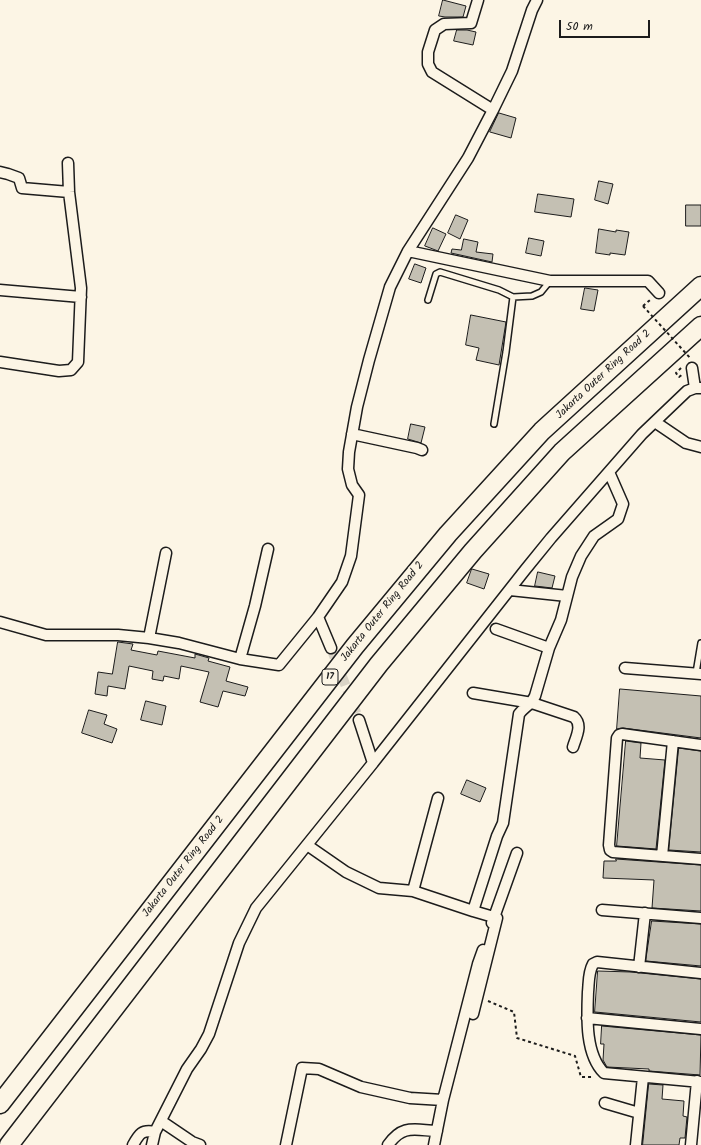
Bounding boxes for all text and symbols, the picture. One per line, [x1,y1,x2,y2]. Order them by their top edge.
scale bar [561,12,652,38]
text: 50 m [566,17,593,36]
street label: Jakarta Outer Ring Road 2 [554,328,654,422]
street label: Jakarta Outer Ring Road 2 [339,559,427,665]
road number: 17 [322,669,338,685]
street label: Jakarta Outer Ring Road 2 [140,814,228,920]

